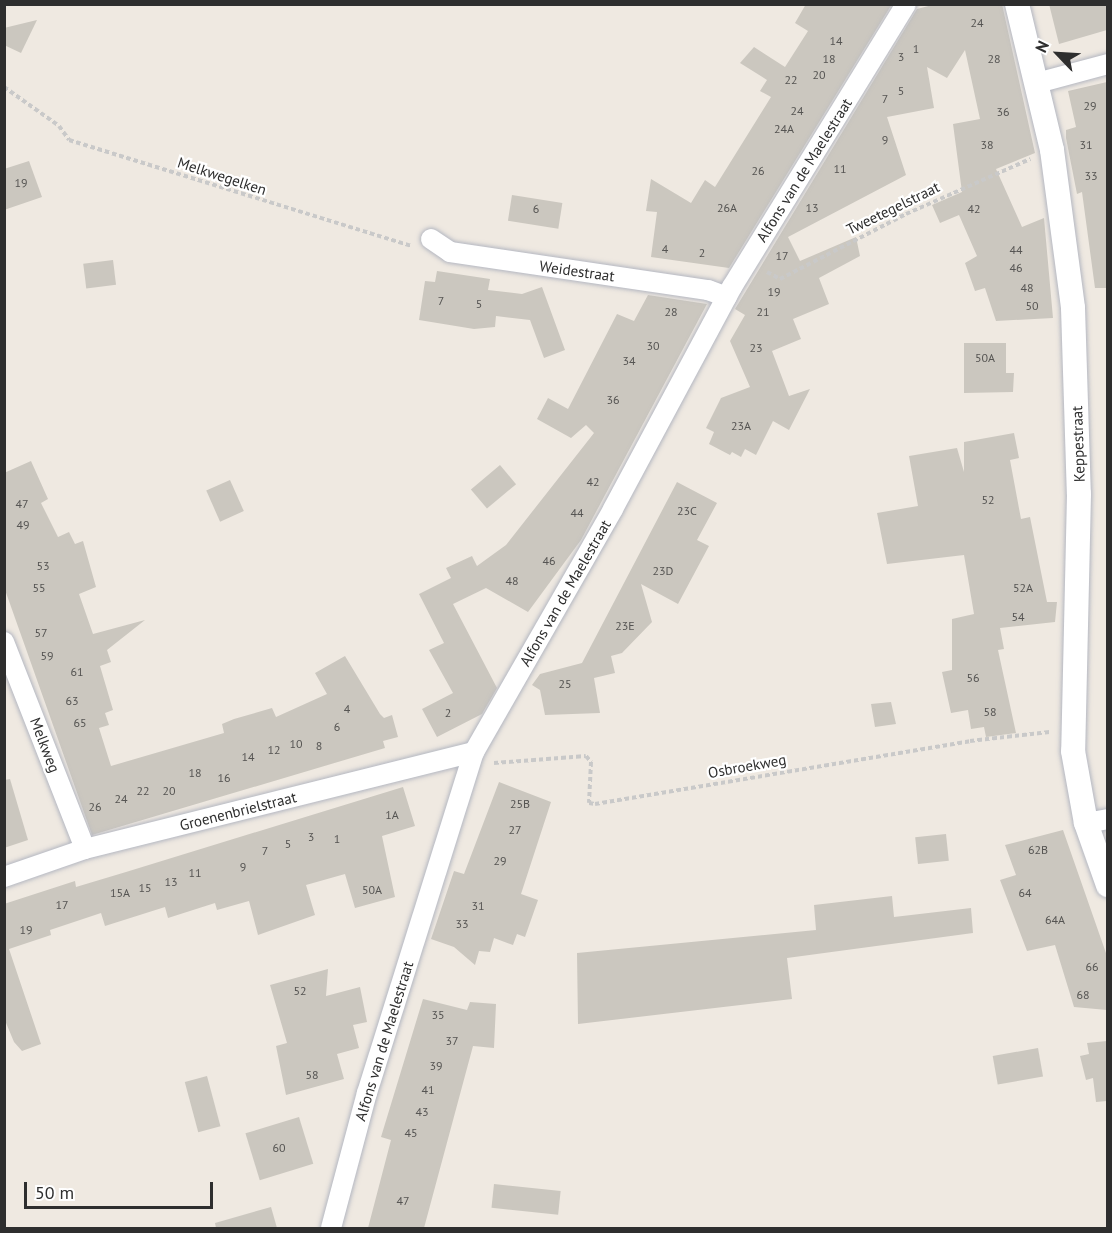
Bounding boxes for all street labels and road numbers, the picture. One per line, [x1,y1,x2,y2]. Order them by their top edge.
street label: Alfons van de Maelestraat [752,95,856,245]
street label: Melkwegelken [175,153,269,199]
street label: Tweetegelstraat [844,178,942,238]
street label: Weidestraat [538,257,616,285]
street label: Keppestraat [1068,406,1088,482]
street label: Alfons van de Maelestraat [516,516,614,670]
street label: Melkweg [26,715,64,775]
street label: Osbroekweg [707,750,787,782]
street label: Groenenbrielstraat [178,788,298,834]
street label: Alfons van de Maelestraat [351,959,417,1123]

